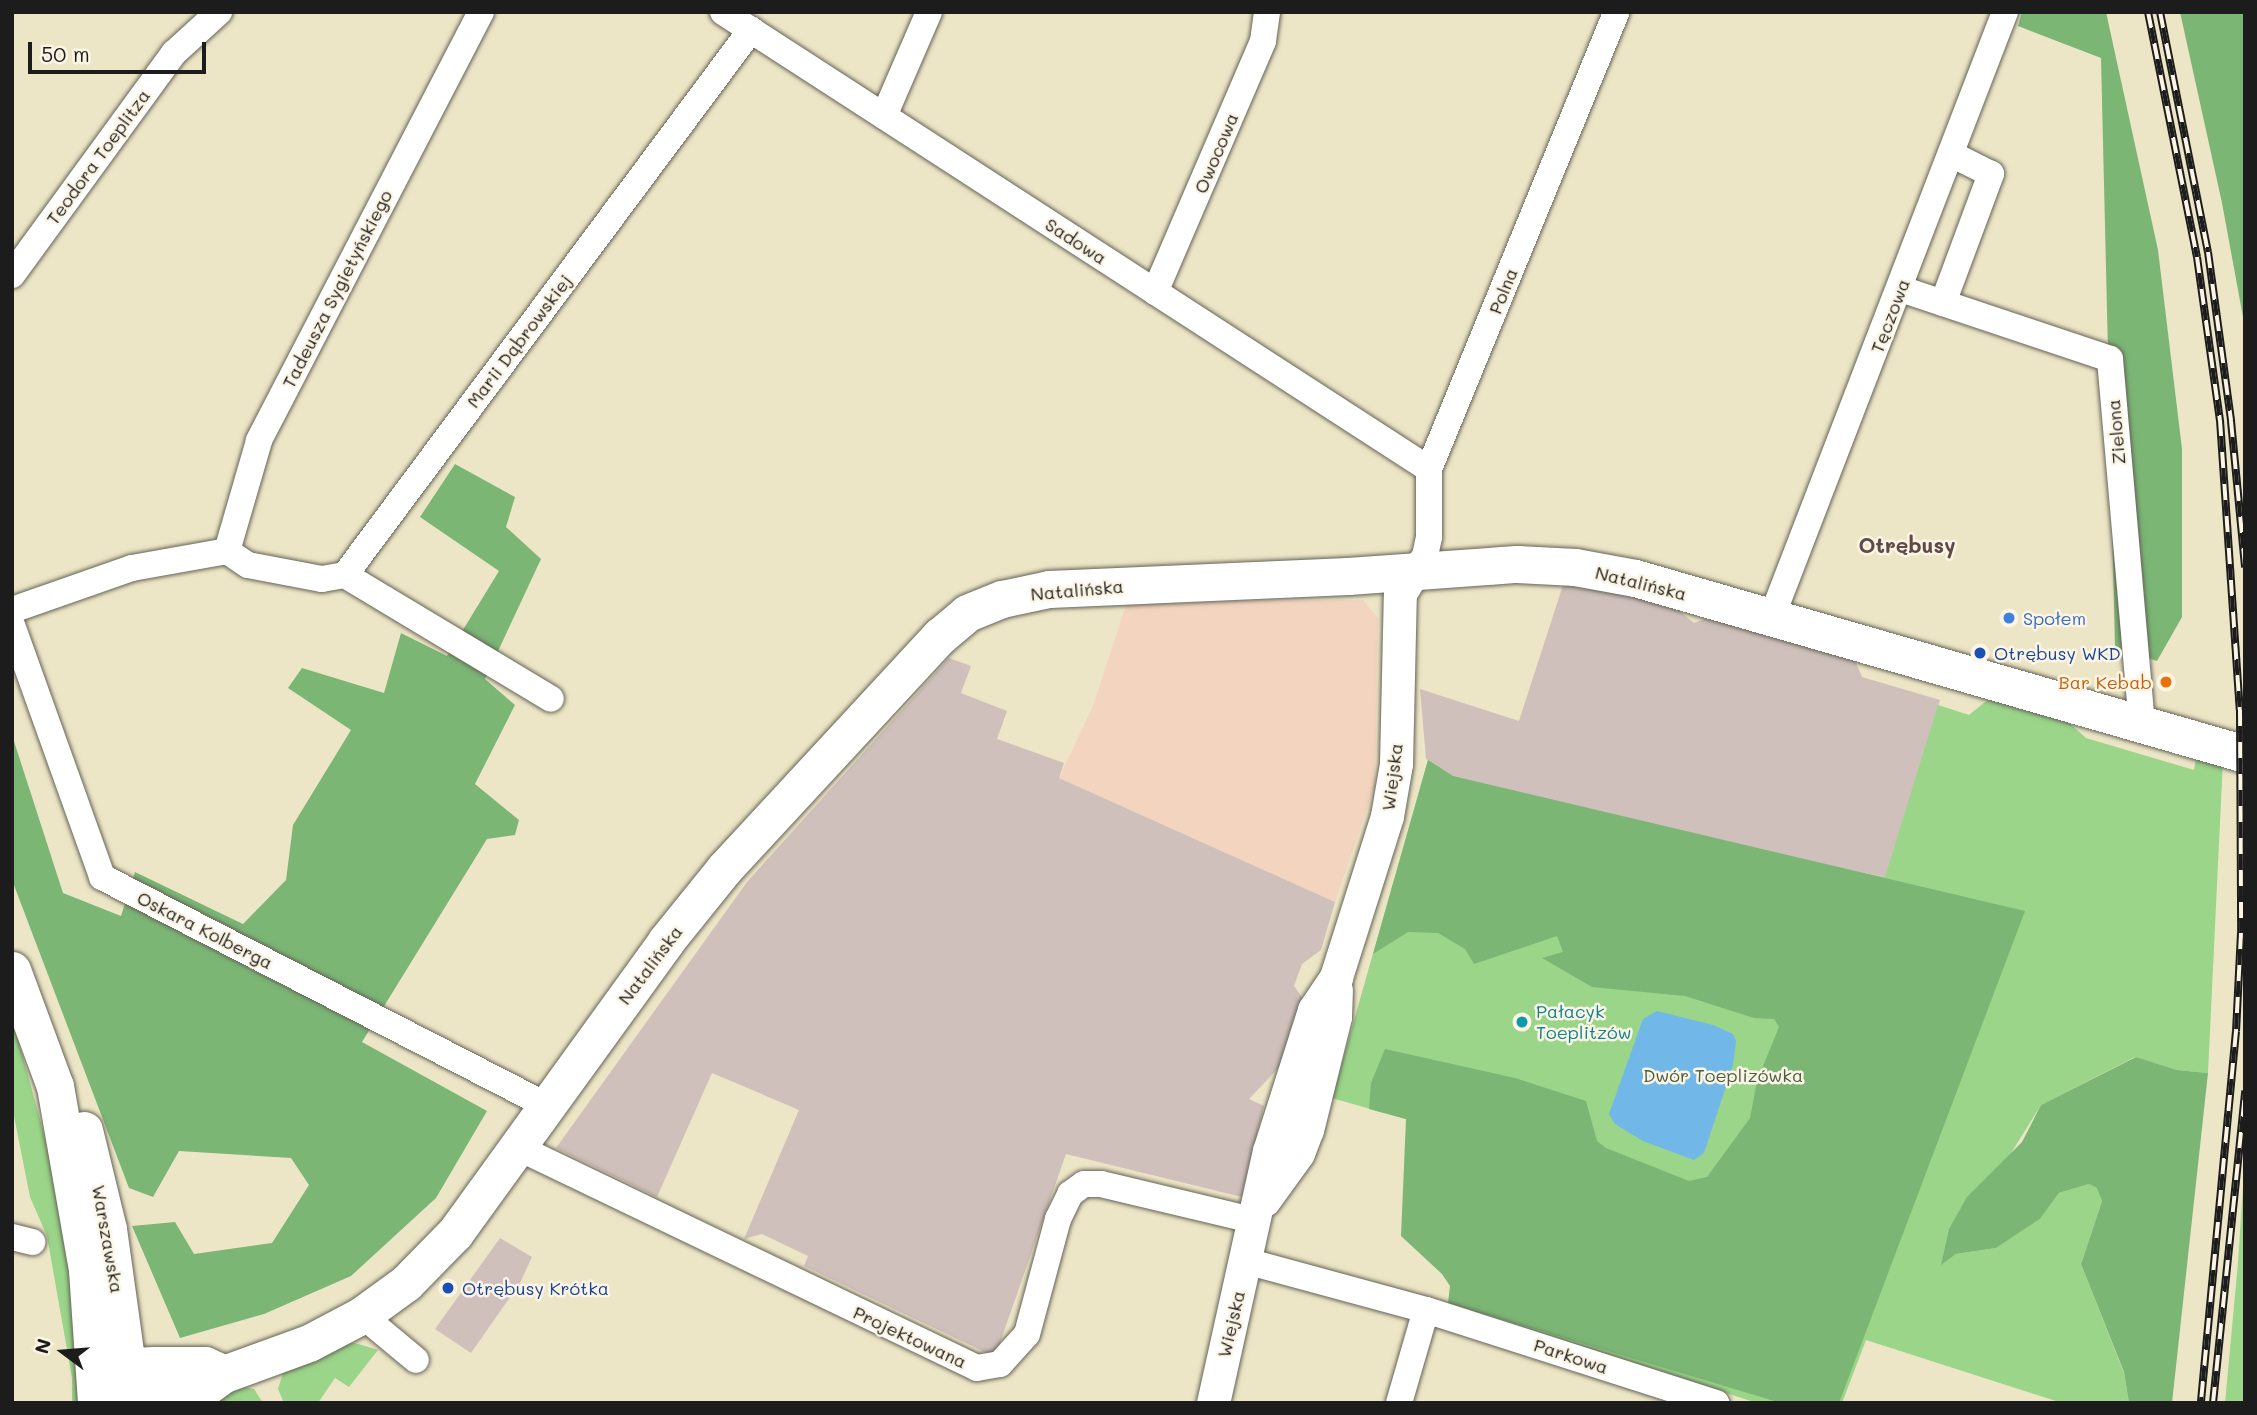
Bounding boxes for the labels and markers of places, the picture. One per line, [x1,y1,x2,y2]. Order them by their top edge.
place label: Społem [2023,607,2086,629]
marker: Społem [2001,610,2017,626]
place label: Otrębusy WKD [1994,642,2121,664]
marker: Otrębusy WKD [1972,645,1988,661]
place label: Bar Kebab [2059,671,2152,693]
marker: Bar Kebab [2158,674,2174,690]
place label: Pałacyk Toeplitzów [1536,1001,1632,1044]
marker: Pałacyk Toeplitzów [1514,1014,1530,1030]
place label: Otrębusy Krótka [462,1277,609,1299]
marker: Otrębusy Krótka [440,1280,456,1296]

